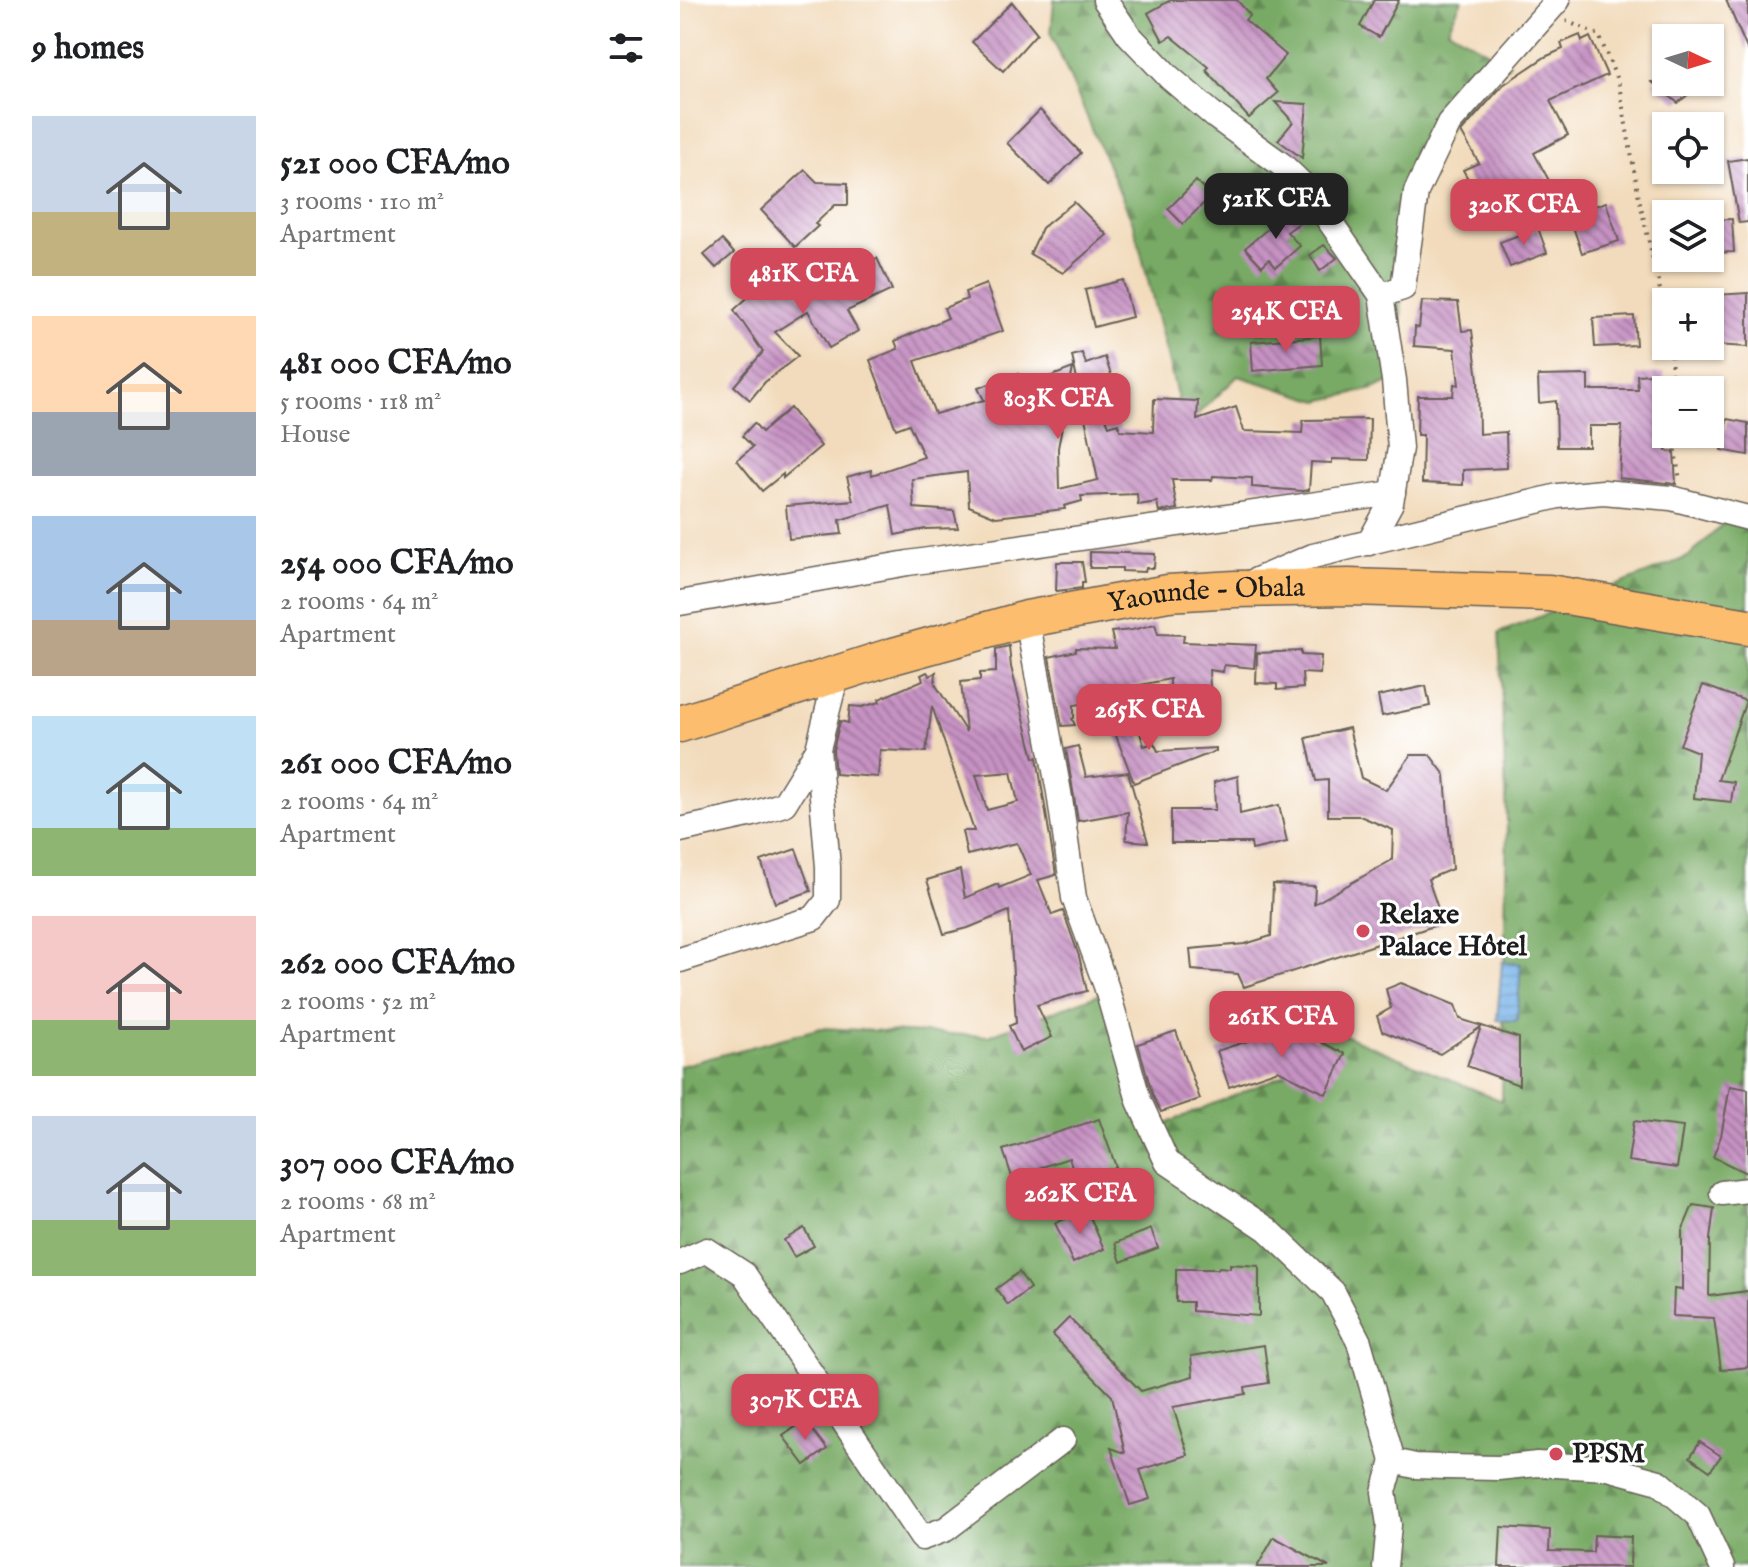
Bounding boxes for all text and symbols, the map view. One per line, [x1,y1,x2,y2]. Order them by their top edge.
north arrow [1652,24,1724,96]
map controls [1652,24,1724,448]
icon: filters [604,26,648,70]
text: 9 homes [32,27,144,70]
button: locate [1652,112,1724,184]
text: 521 000 CFA/mo [280,142,510,185]
icon: home [96,148,192,244]
pin: 521K CFA [1193,173,1359,241]
pin: 320K CFA [1441,179,1607,247]
text: 521K CFA [1222,182,1330,215]
text: 3 rooms · 110 m² [280,185,444,218]
text: 320K CFA [1468,188,1580,221]
button: layers [1652,200,1724,272]
text: Apartment [280,218,396,251]
pin: 481K CFA [720,248,886,316]
text: 481K CFA [748,257,858,290]
pin: 254K CFA [1203,286,1369,354]
button: + [1652,288,1724,360]
text: 254K CFA [1231,295,1341,328]
text: 481 000 CFA/mo [280,342,512,385]
icon: home [96,348,192,444]
pin: 803K CFA [975,373,1141,441]
button: − [1652,376,1724,448]
text: 803K CFA [1003,382,1113,415]
text: 5 rooms · 118 m² [280,385,442,418]
text: House [280,418,350,451]
text: 254 000 CFA/mo [280,542,514,585]
icon: home [96,548,192,644]
street label: Yaounde - Obala [1105,570,1306,621]
text: 2 rooms · 64 m² [280,585,439,618]
text: Apartment [280,618,396,651]
pin: 265K CFA [1066,684,1232,752]
text: 265K CFA [1094,693,1204,726]
text: 261 000 CFA/mo [280,742,512,785]
icon: home [96,748,192,844]
text: 2 rooms · 64 m² [280,785,439,818]
text: Apartment [280,818,396,851]
place label: Relaxe Palace Hôtel [1379,898,1528,965]
marker: Relaxe Palace Hôtel [1354,922,1372,940]
text: 262 000 CFA/mo [280,942,515,985]
icon: home [96,948,192,1044]
text: 2 rooms · 52 m² [280,985,436,1018]
pin: 261K CFA [1199,991,1365,1059]
text: 261K CFA [1227,1000,1337,1033]
text: Apartment [280,1018,396,1051]
text: 307 000 CFA/mo [280,1142,514,1185]
icon: home [96,1148,192,1244]
pin: 262K CFA [997,1168,1163,1236]
text: 262K CFA [1024,1177,1136,1210]
text: 2 rooms · 68 m² [280,1185,436,1218]
text: Apartment [280,1218,396,1251]
pin: 307K CFA [722,1374,888,1442]
text: 307K CFA [749,1383,861,1416]
place label: PPSM [1572,1437,1646,1472]
marker: PPSM [1547,1445,1565,1463]

